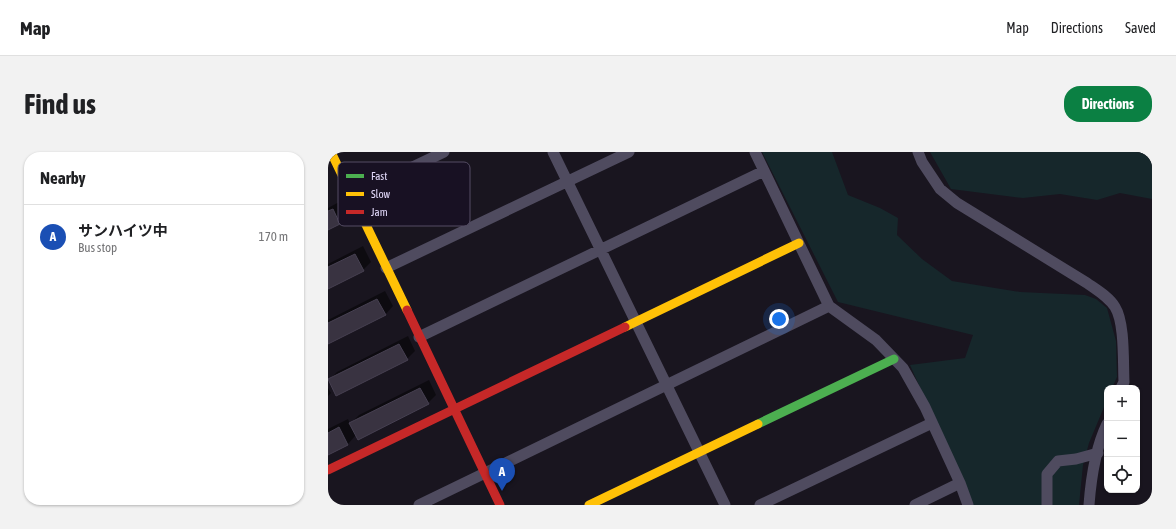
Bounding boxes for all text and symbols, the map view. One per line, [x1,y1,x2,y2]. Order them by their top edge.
text: Map [20,17,51,39]
text: Map [1006,20,1029,36]
text: Directions [1051,20,1103,36]
text: Saved [1125,20,1156,36]
button: Directions [1064,86,1152,122]
text: Find us [24,88,96,120]
legend [338,162,470,226]
text: Nearby [40,168,86,188]
text: Fast [371,170,387,182]
text: Slow [371,188,390,200]
text: Jam [371,206,388,218]
text: サンハイツ中 [78,222,168,239]
text: A [50,229,56,244]
text: 170 m [259,229,288,244]
text: Bus stop [78,240,117,255]
your location [769,309,789,329]
map controls [1104,385,1140,493]
button: + [1104,385,1140,421]
button: − [1104,421,1140,457]
button: locate [1104,457,1140,493]
pin: A [489,458,515,491]

